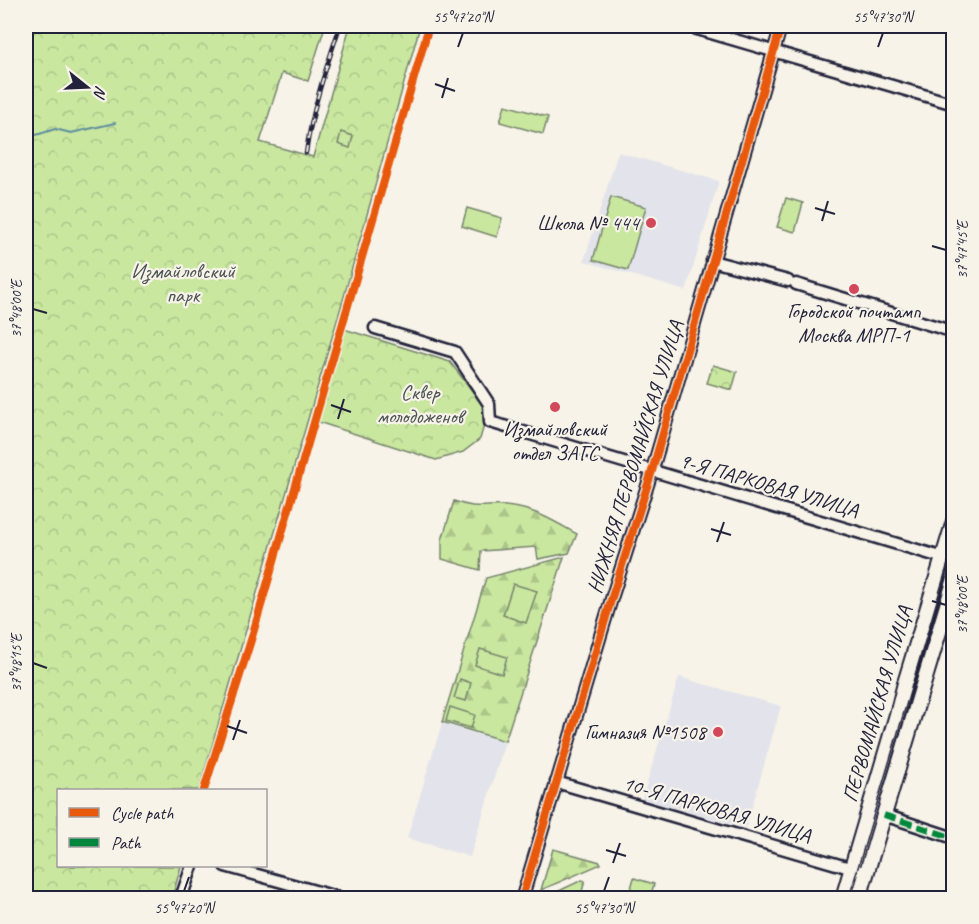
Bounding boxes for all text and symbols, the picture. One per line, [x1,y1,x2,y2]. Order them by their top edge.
text: 55°47'20"N [433,8,496,27]
text: 55°47'30"N [853,8,916,27]
north arrow [57,57,117,117]
text: N [88,84,111,102]
place label: Школа № 444 [537,210,642,236]
marker: Школа № 444 [644,216,658,230]
text: 37°47'45"E [953,219,972,279]
park label: Измайловский парк [131,258,236,308]
text: 37°48'00"E [7,278,26,338]
marker: Городской почтамп Москва МРП-1 [847,282,861,296]
place label: Городской почтамп Москва МРП-1 [787,298,921,348]
street label: НИЖНЯЯ ПЕРВОМАЙСКАЯ УЛИЦА [581,317,689,596]
park label: Сквер молодоженов [377,379,468,429]
marker: Измайловский отдел ЗАГС [548,400,562,414]
place label: Измайловский отдел ЗАГС [503,416,608,466]
street label: 9-Я ПАРКОВАЯ УЛИЦА [677,447,862,523]
text: 37°48'00"E [953,574,972,634]
street label: ПЕРВОМАЙСКАЯ УЛИЦА [837,603,918,805]
text: 37°48'15"E [7,632,26,692]
place label: Гимназия №1508 [585,719,709,745]
marker: Гимназия №1508 [711,725,725,739]
street label: 10-Я ПАРКОВАЯ УЛИЦА [620,770,814,848]
legend [57,789,267,867]
text: Cycle path [111,802,174,824]
text: Path [111,832,141,854]
text: 55°47'20"N [154,899,217,918]
text: 55°47'30"N [574,899,637,918]

